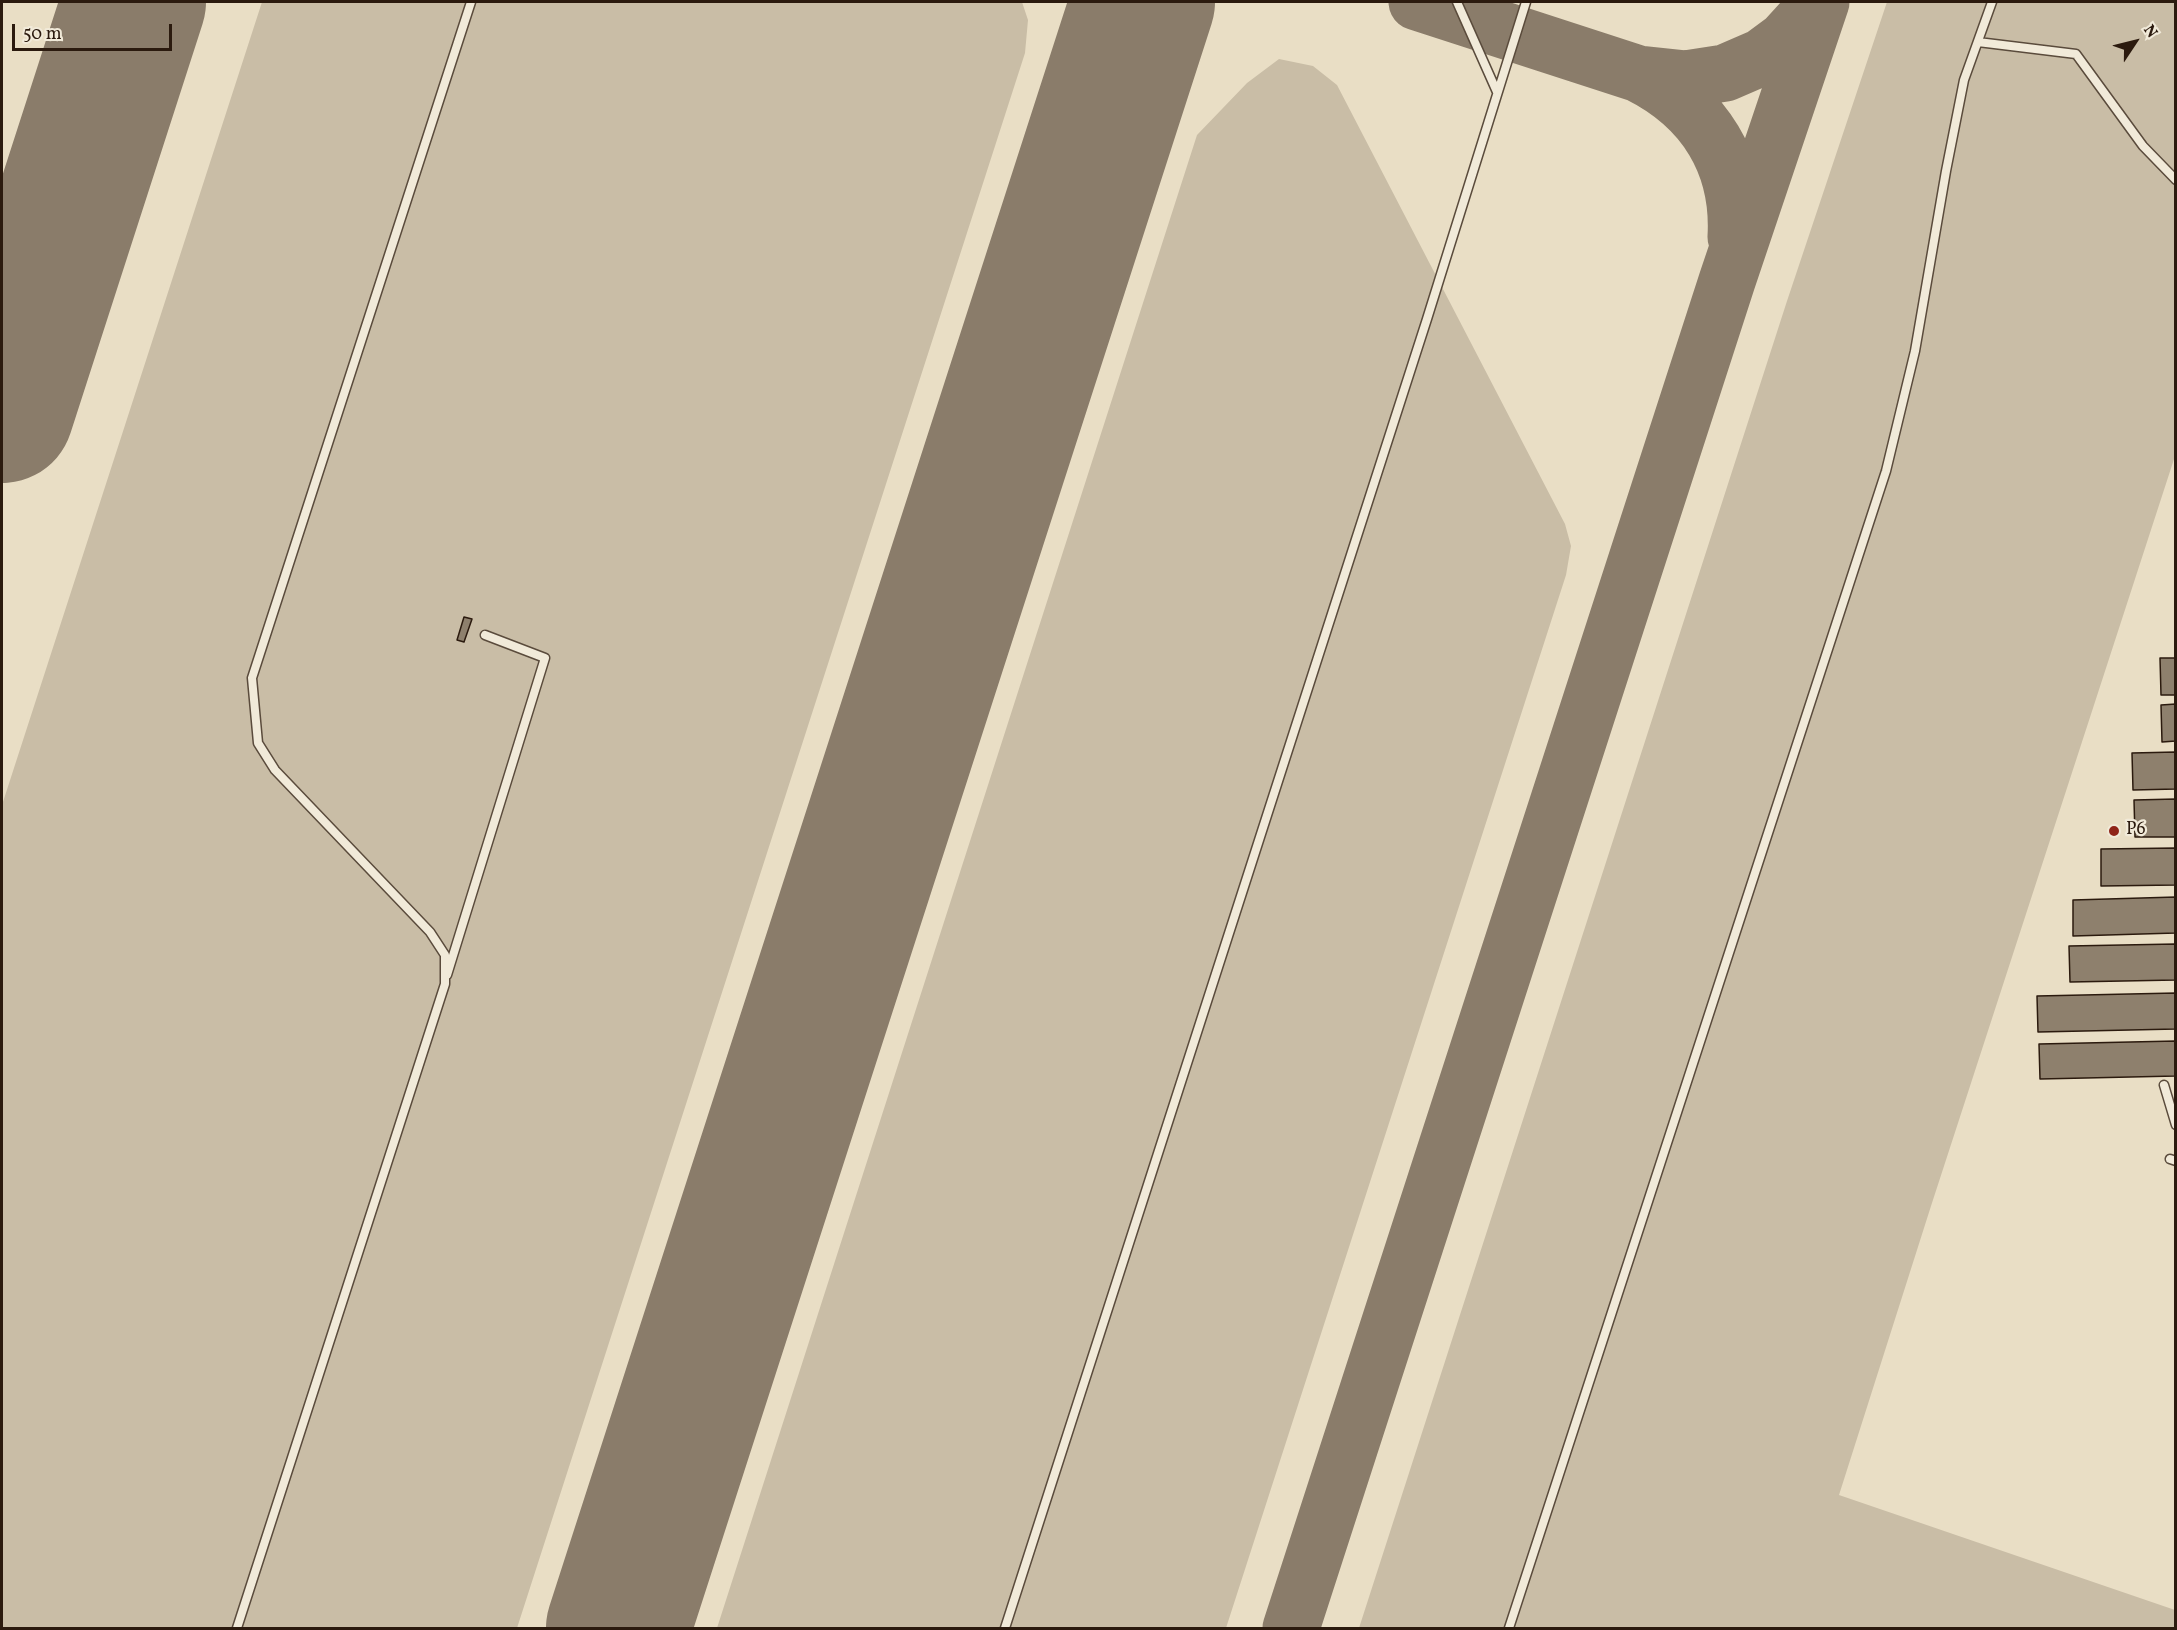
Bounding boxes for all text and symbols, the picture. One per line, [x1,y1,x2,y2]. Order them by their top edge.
scale bar [15,12,176,50]
north arrow [2105,12,2165,72]
text: N [2137,21,2162,43]
text: 50 m [23,22,62,47]
place label: P6 [2126,820,2146,842]
marker: P6 [2107,824,2121,838]

